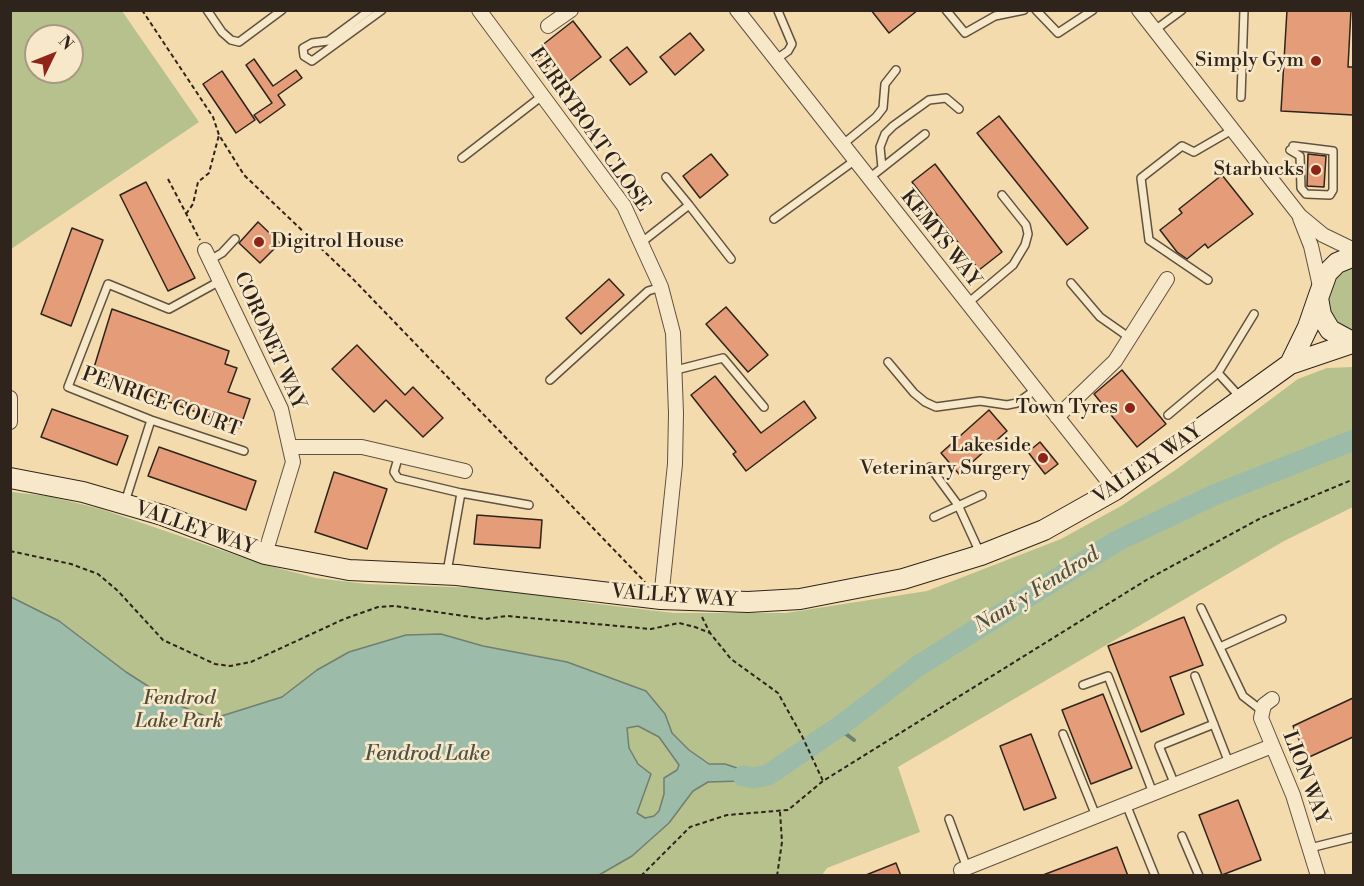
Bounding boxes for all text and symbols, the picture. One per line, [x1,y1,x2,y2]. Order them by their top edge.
north arrow [24,24,84,84]
text: N [54,32,77,55]
street label: FERRYBOAT CLOSE [523,43,655,217]
place label: Simply Gym [1195,49,1304,73]
marker: Simply Gym [1309,54,1323,68]
place label: Starbucks [1214,158,1304,182]
marker: Starbucks [1309,163,1323,177]
street label: KEMYS WAY [895,186,985,292]
place label: Digitrol House [271,230,404,254]
marker: Digitrol House [252,235,266,249]
street label: CORONET WAY [228,269,310,413]
street label: PENRICE COURT [78,363,244,443]
place label: Town Tyres [1016,396,1118,420]
marker: Town Tyres [1123,401,1137,415]
street label: VALLEY WAY [1089,420,1207,510]
place label: Lakeside Veterinary Surgery [860,434,1031,481]
marker: Lakeside Veterinary Surgery [1036,451,1050,465]
street label: VALLEY WAY [132,497,258,561]
water label: Nant y Fendrod [970,543,1104,639]
street label: VALLEY WAY [610,581,738,613]
park label: Fendrod Lake Park [135,687,223,734]
street label: LION WAY [1276,728,1334,828]
water label: Fendrod Lake [364,742,490,768]

